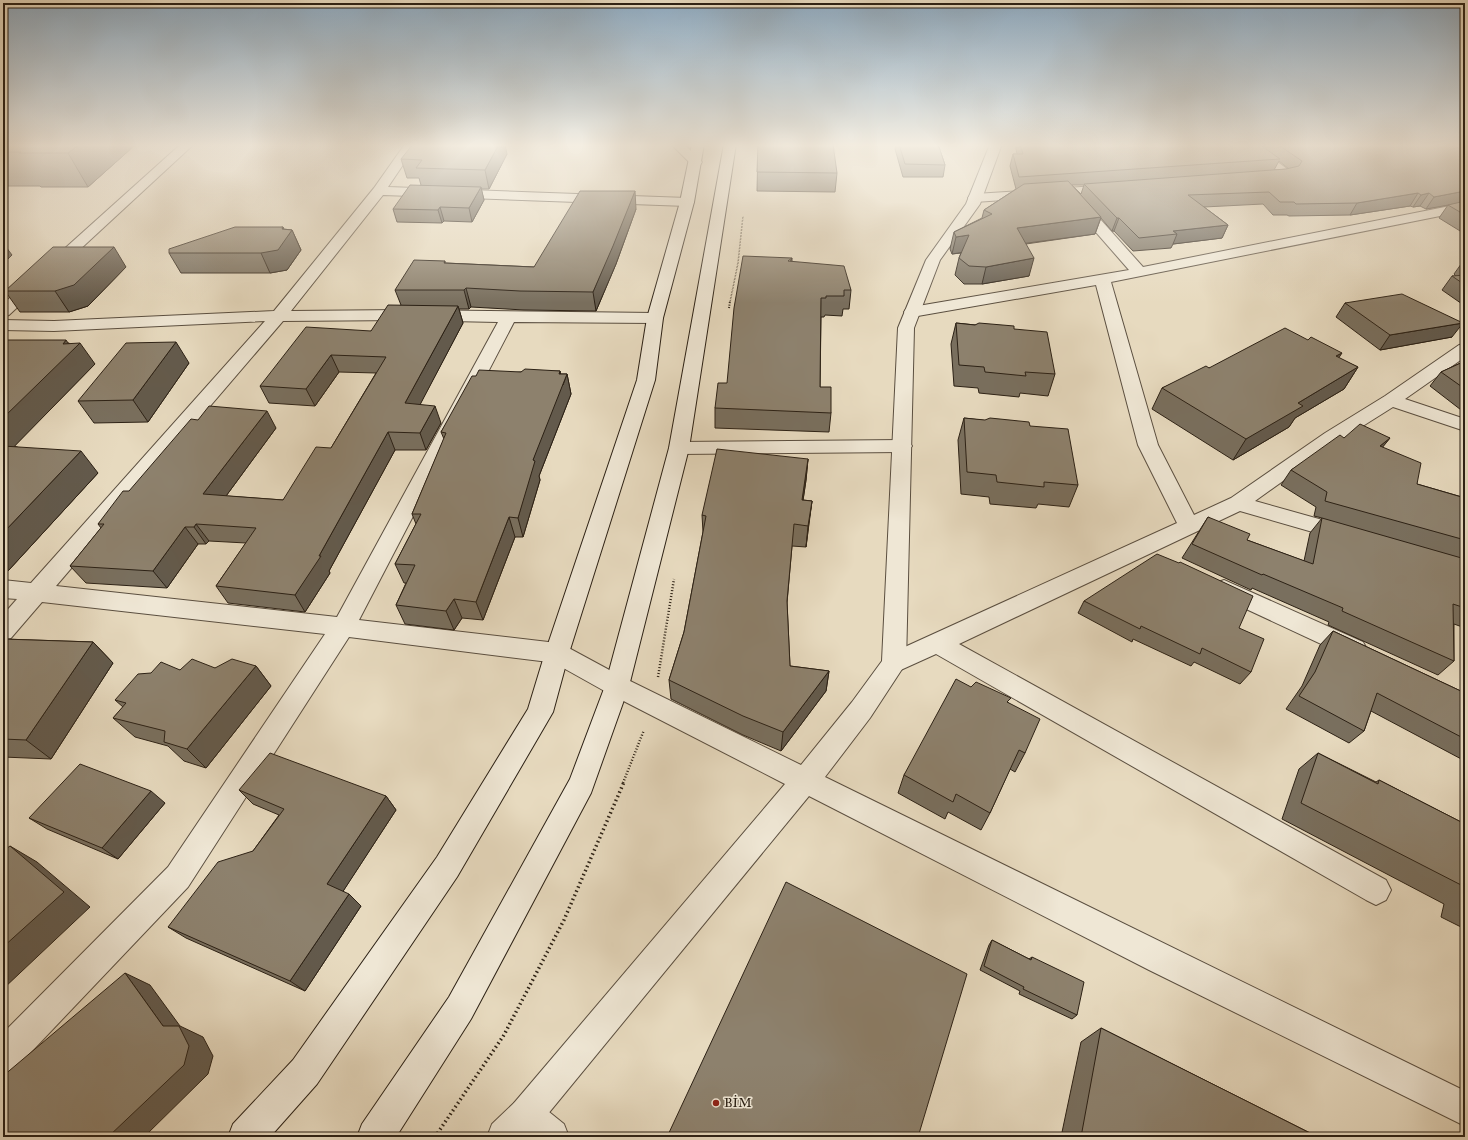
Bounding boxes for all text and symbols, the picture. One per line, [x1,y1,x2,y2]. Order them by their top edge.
place label: BİM [724,1095,752,1111]
marker: BİM [711,1098,721,1108]

